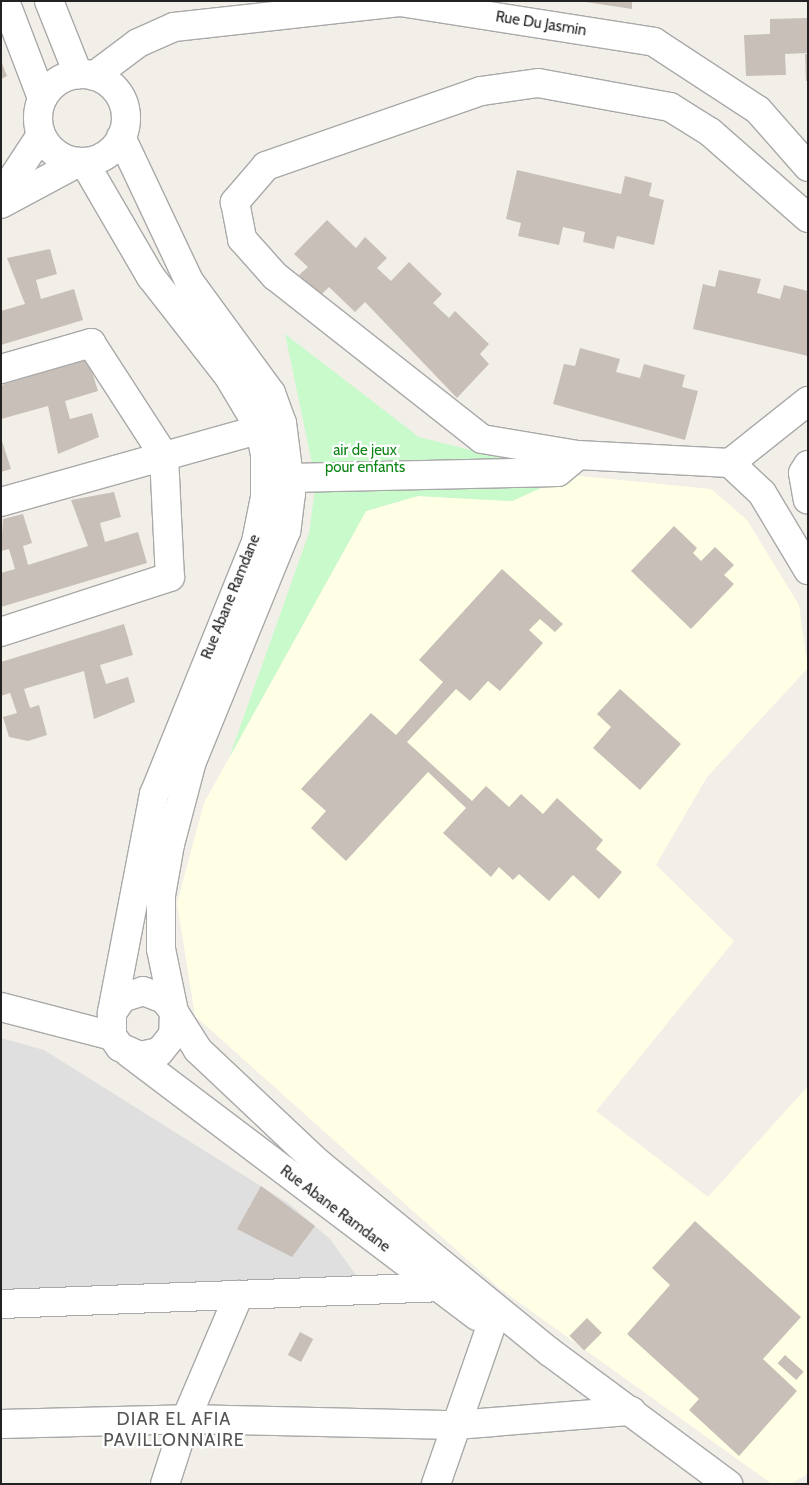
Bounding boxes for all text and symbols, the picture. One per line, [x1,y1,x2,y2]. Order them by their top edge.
street label: Rue Du Jasmin [494,8,588,40]
park label: air de jeux pour enfants [325,441,405,476]
street label: Rue Abane Ramdane [198,532,264,662]
street label: Rue Abane Ramdane [277,1162,393,1256]
district label: DIAR EL AFIA PAVILLONNAIRE [102,1409,246,1452]

